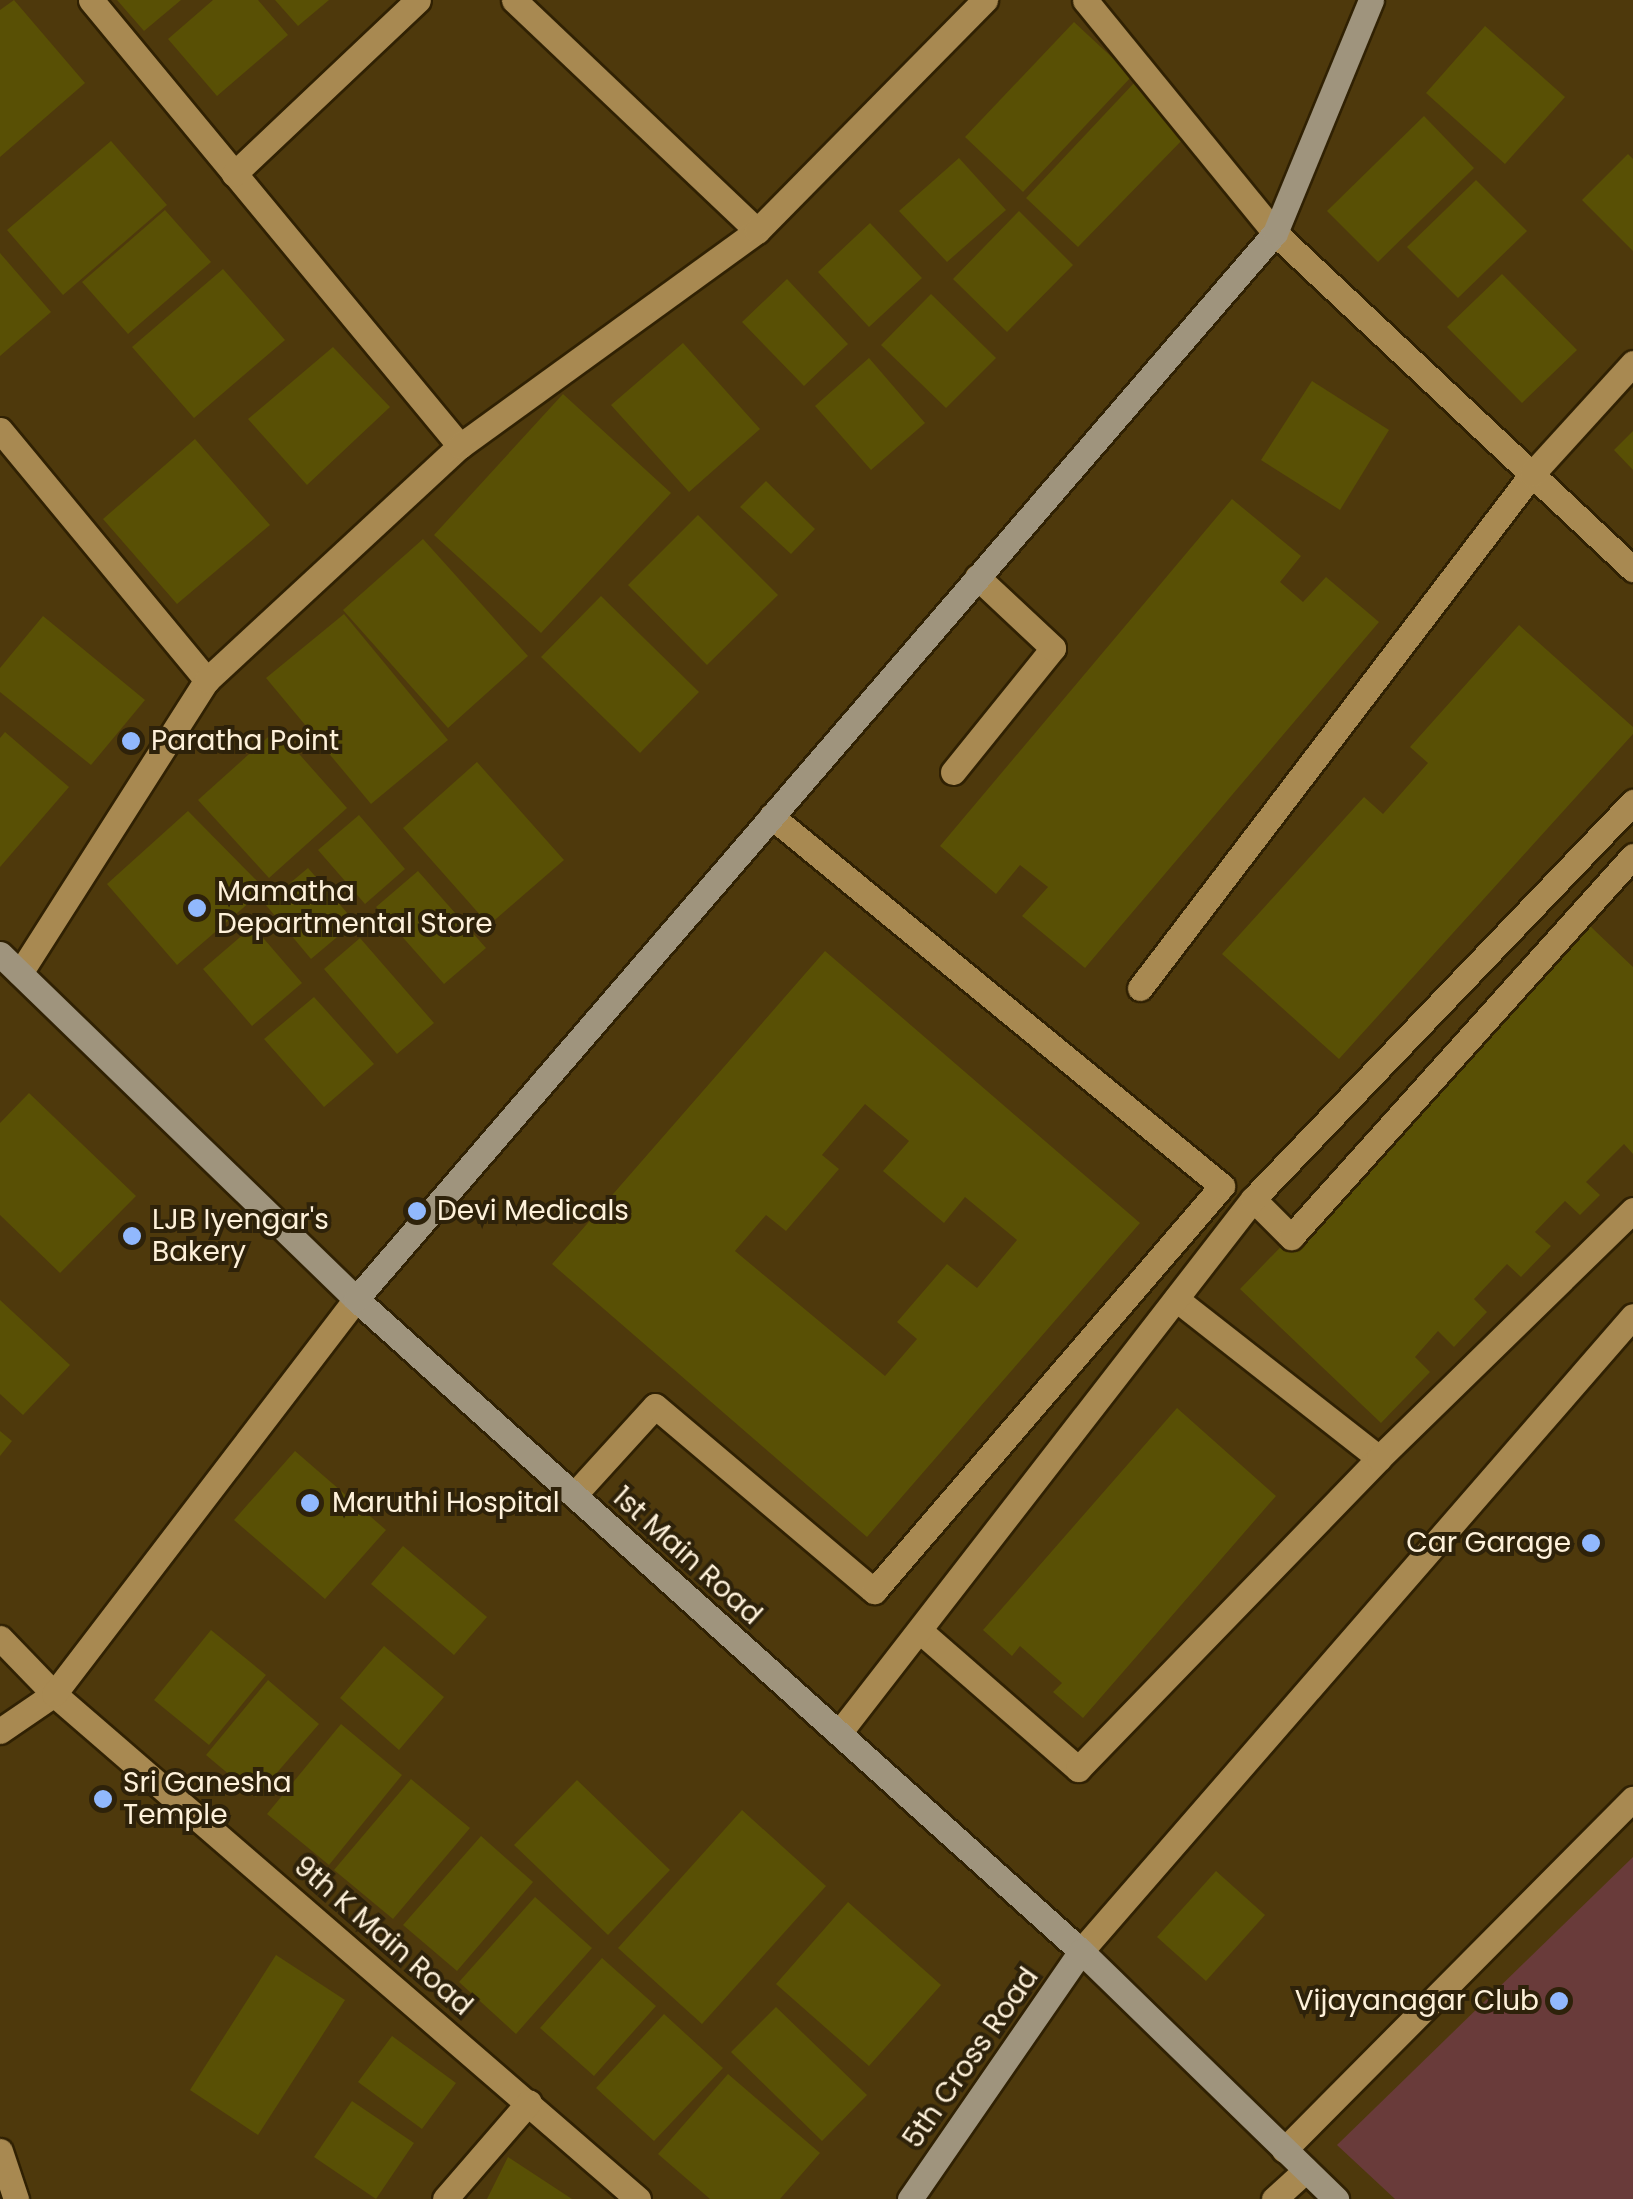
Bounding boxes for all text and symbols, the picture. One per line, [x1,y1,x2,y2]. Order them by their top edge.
place label: Paratha Point [151,724,339,758]
marker: Paratha Point [120,730,142,752]
place label: Mamatha Departmental Store [217,875,493,941]
marker: Mamatha Departmental Store [186,897,208,919]
place label: Devi Medicals [437,1194,629,1228]
marker: Devi Medicals [406,1200,428,1222]
place label: LJB Iyengar's Bakery [152,1203,329,1269]
marker: LJB Iyengar's Bakery [121,1225,143,1247]
street label: 1st Main Road [605,1480,769,1632]
place label: Maruthi Hospital [332,1486,560,1520]
marker: Maruthi Hospital [297,1490,323,1516]
place label: Car Garage [1406,1526,1571,1560]
marker: Car Garage [1580,1532,1602,1554]
place label: Sri Ganesha Temple [123,1766,292,1832]
marker: Sri Ganesha Temple [92,1788,114,1810]
street label: 9th K Main Road [287,1849,479,2023]
street label: 5th Cross Road [896,1961,1046,2155]
place label: Vijayanagar Club [1295,1984,1539,2018]
marker: Vijayanagar Club [1548,1990,1570,2012]

